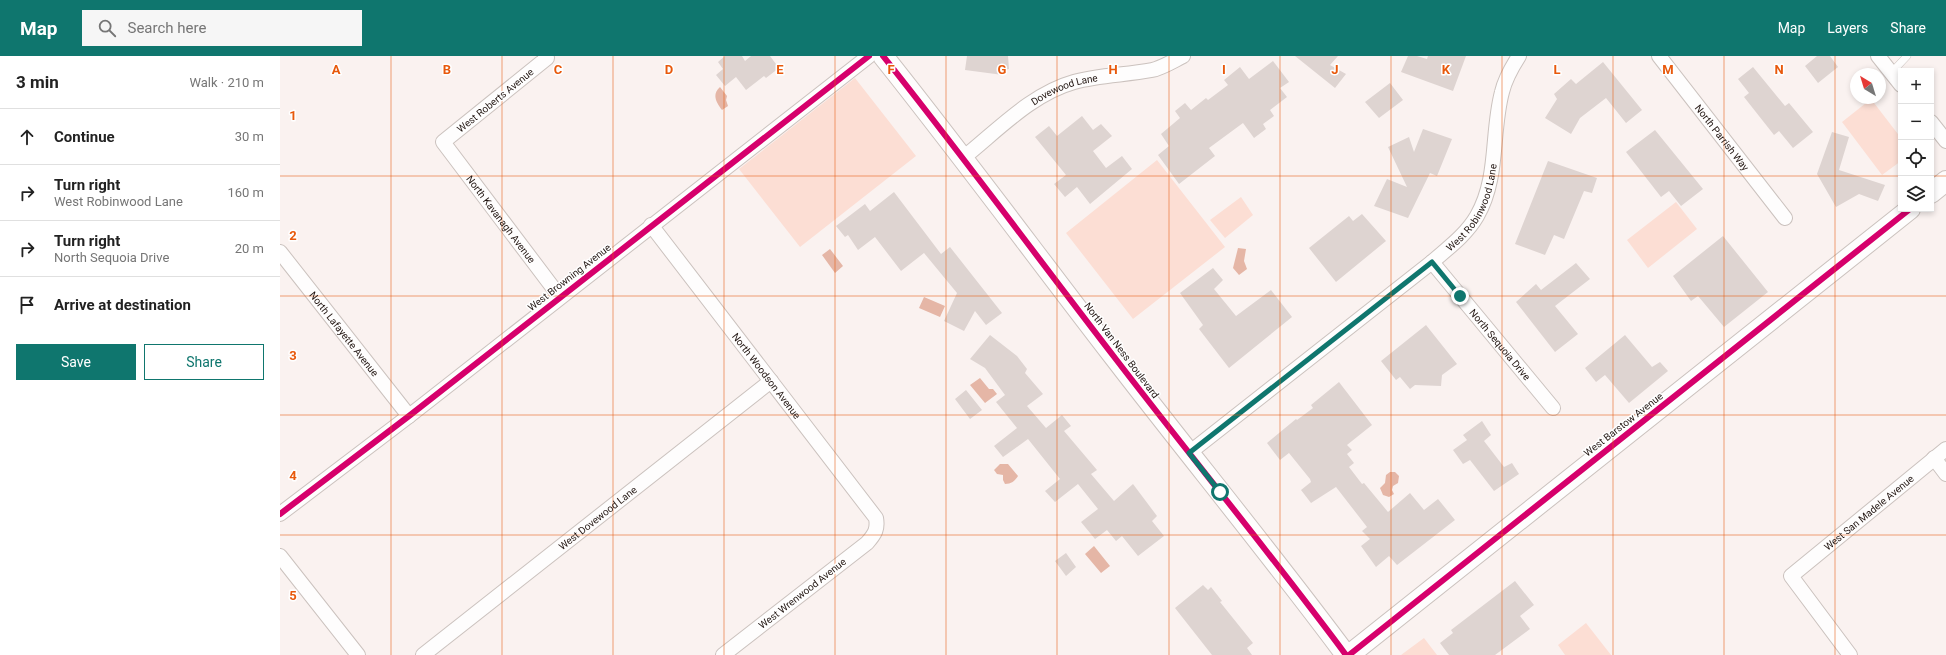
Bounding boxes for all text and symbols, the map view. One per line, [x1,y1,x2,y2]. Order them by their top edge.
search box [82,10,362,46]
text: Map [20,17,58,40]
icon: search [96,17,118,39]
text: Search here [128,19,206,37]
text: Map [1778,20,1805,36]
text: Layers [1827,20,1868,36]
text: Share [1890,20,1926,36]
text: A [332,62,341,77]
text: B [443,62,451,77]
text: C [554,62,563,77]
text: D [665,62,673,77]
text: E [776,62,784,77]
text: F [887,62,895,77]
text: G [998,62,1007,77]
text: H [1108,62,1118,77]
text: I [1222,62,1226,77]
text: J [1331,62,1339,77]
text: K [1442,62,1451,77]
text: L [1553,62,1561,77]
text: M [1662,62,1674,77]
text: N [1774,62,1784,77]
street label: West Roberts Avenue [455,66,536,135]
north arrow [1850,68,1886,104]
map controls [1898,68,1934,212]
button: + [1898,68,1934,104]
text: 3 min [16,72,59,92]
street label: Dovewood Lane [1029,72,1098,107]
text: Walk · 210 m [189,75,264,90]
street label: North Parrish Way [1693,102,1751,173]
button: − [1898,104,1934,140]
text: 1 [289,108,297,123]
icon: ahead [16,126,38,148]
text: Continue [54,128,115,146]
text: 30 m [235,129,264,144]
button: locate [1898,140,1934,176]
street label: West Robinwood Lane [1444,163,1499,253]
street label: North Kavanagh Avenue [464,173,537,265]
text: Turn right [54,176,120,194]
button: layers [1898,176,1934,212]
icon: right [16,182,38,204]
text: 160 m [227,185,264,200]
text: West Robinwood Lane [54,194,183,209]
text: 2 [289,228,297,243]
text: Turn right [54,232,120,250]
icon: right [16,238,38,260]
text: 20 m [235,241,264,256]
street label: West Browning Avenue [526,242,613,313]
text: North Sequoia Drive [54,250,169,265]
route end [1451,287,1469,305]
street label: North Lafayette Avenue [307,290,381,379]
icon: arrive [16,294,38,316]
text: Arrive at destination [54,296,191,314]
street label: North Van Ness Boulevard [1082,300,1161,400]
street label: North Sequoia Drive [1467,307,1532,382]
street label: North Woodson Avenue [730,331,803,421]
button: Save [16,344,136,380]
button: Share [144,344,264,380]
text: 3 [289,348,297,363]
street label: West Barstow Avenue [1582,390,1665,459]
text: 4 [289,468,297,483]
street label: West San Madele Avenue [1822,473,1916,553]
route start [1211,483,1229,501]
street label: West Dovewood Lane [557,484,639,552]
street label: West Wrenwood Avenue [757,556,848,631]
text: 5 [289,588,297,603]

